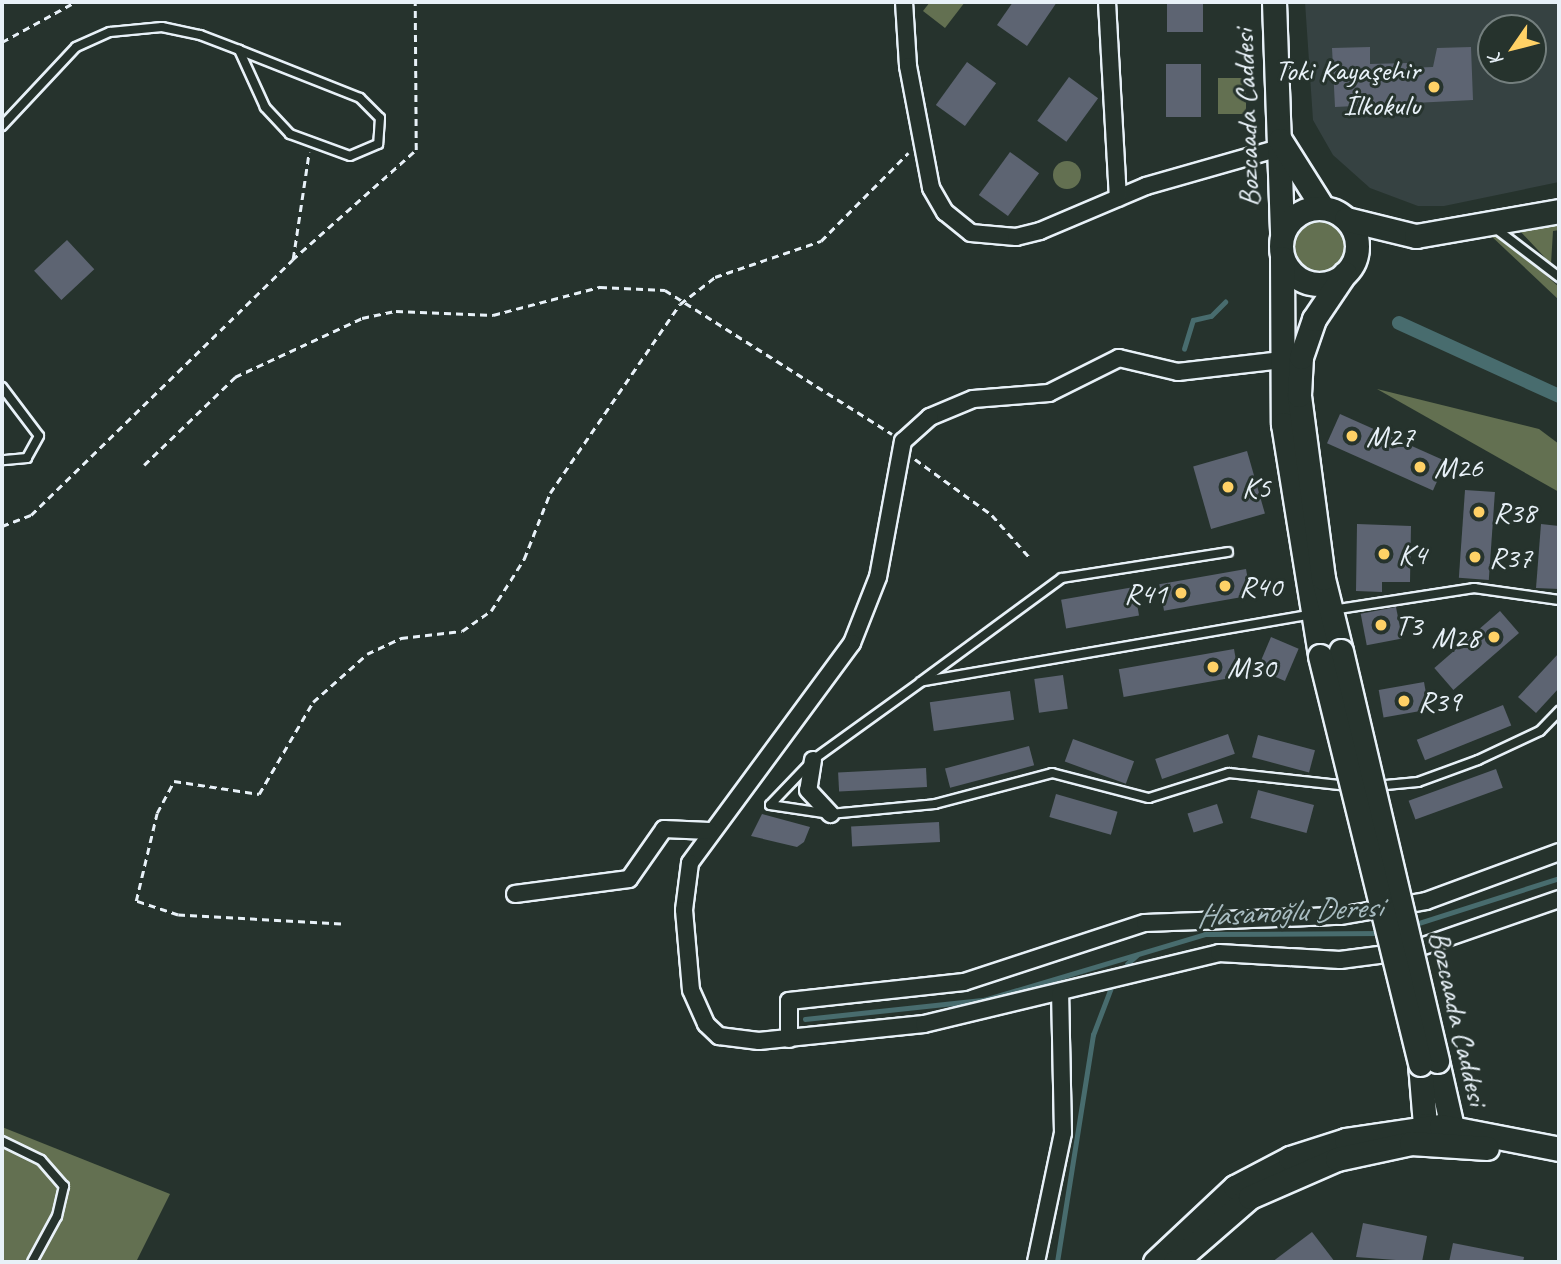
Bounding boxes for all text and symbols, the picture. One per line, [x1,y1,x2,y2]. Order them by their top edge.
north arrow [1477,14,1547,84]
street label: Bozcaada Caddesi [1225,28,1267,208]
text: K [1484,49,1509,71]
place label: Toki Kayaşehir İlkokulu [1276,52,1420,122]
marker: Toki Kayaşehir İlkokulu [1426,79,1442,95]
place label: M27 [1366,418,1415,454]
marker: M27 [1344,428,1360,444]
place label: M26 [1434,449,1483,485]
marker: M26 [1412,459,1428,475]
place label: K5 [1242,469,1270,505]
marker: K5 [1220,479,1236,495]
place label: R38 [1493,494,1536,530]
marker: R38 [1471,504,1487,520]
place label: K4 [1398,536,1426,572]
place label: R37 [1489,539,1532,575]
marker: K4 [1376,546,1392,562]
marker: R37 [1467,549,1483,565]
place label: R40 [1239,568,1282,604]
place label: R41 [1124,575,1167,611]
marker: R40 [1217,578,1233,594]
marker: R41 [1173,585,1189,601]
place label: T3 [1395,607,1422,643]
marker: T3 [1373,617,1389,633]
place label: M28 [1431,619,1480,655]
marker: M28 [1486,629,1502,645]
place label: M30 [1227,649,1276,685]
marker: M30 [1205,659,1221,675]
place label: R39 [1418,683,1461,719]
marker: R39 [1396,693,1412,709]
water label: Hasanoğlu Deresi [1195,888,1383,936]
street label: Bozcaada Caddesi [1421,927,1497,1109]

